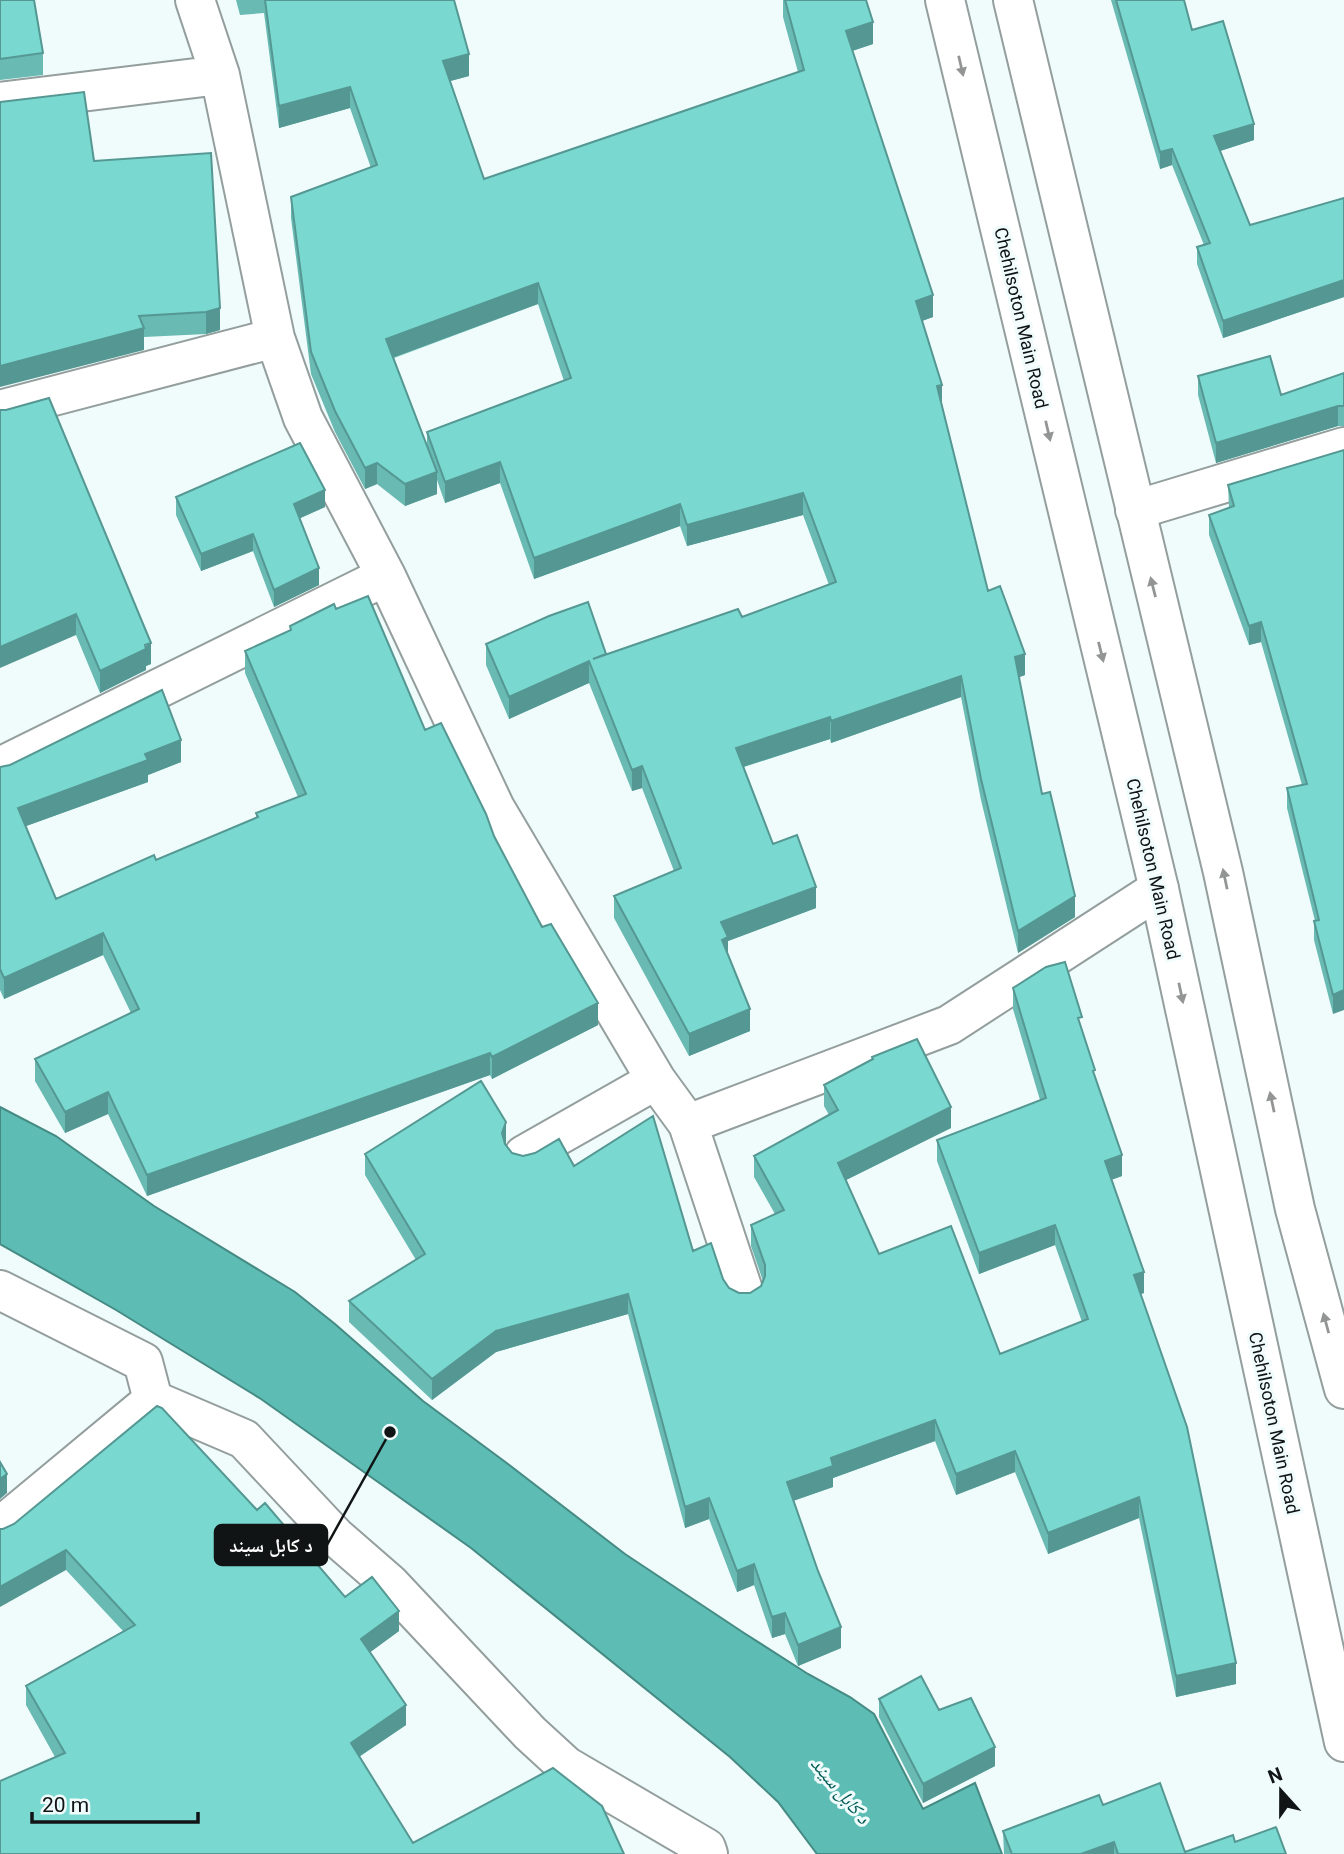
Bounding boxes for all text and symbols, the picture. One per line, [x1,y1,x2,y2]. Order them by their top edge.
one-way arrow [955,55,966,77]
street label: Chehilsoton Main Road [990,225,1053,411]
one-way arrow [1043,420,1054,442]
one-way arrow [1148,576,1159,598]
one-way arrow [1096,641,1107,663]
street label: Chehilsoton Main Road [1122,776,1185,962]
one-way arrow [1219,868,1230,890]
one-way arrow [1175,982,1186,1004]
one-way arrow [1266,1091,1277,1113]
one-way arrow [1320,1312,1331,1334]
street label: Chehilsoton Main Road [1245,1330,1304,1516]
callout: د کابل سيند [215,1525,327,1565]
text: د کابل سيند [229,1534,313,1557]
water label: د کابل سيند [806,1752,875,1829]
north arrow [1246,1756,1316,1826]
text: N [1265,1762,1285,1789]
scale bar [32,1780,198,1824]
text: 20 m [42,1793,89,1817]

